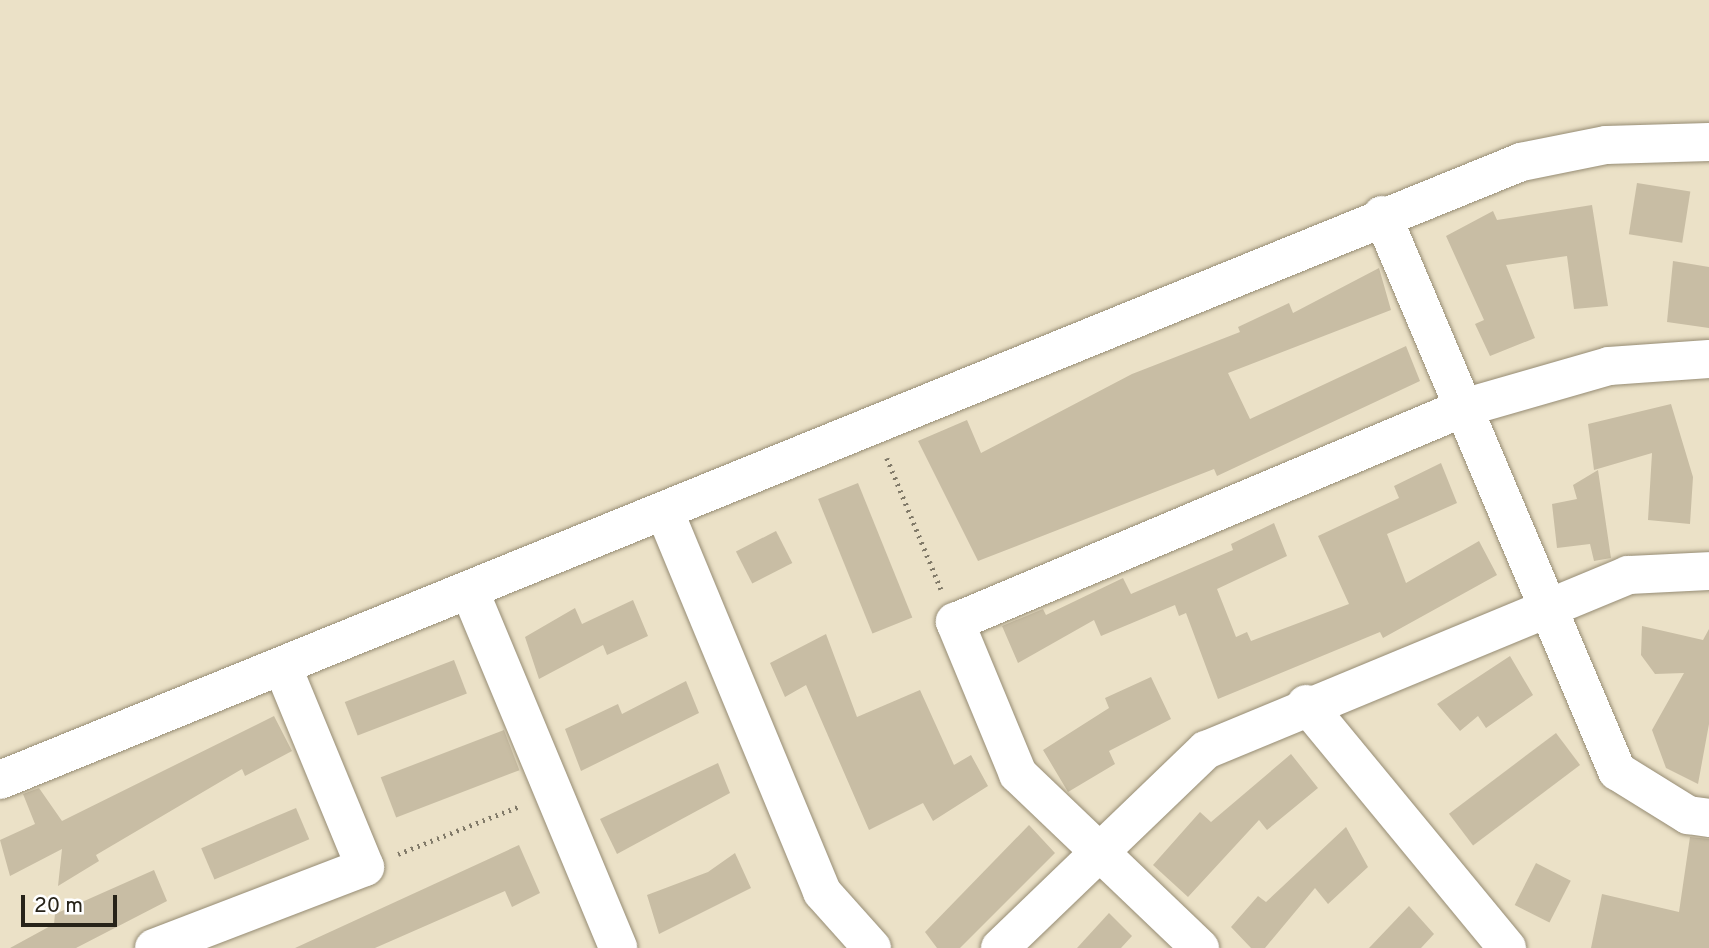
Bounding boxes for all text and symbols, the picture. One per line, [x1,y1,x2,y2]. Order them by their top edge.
scale bar [24,881,121,925]
text: 20 m [34,893,83,920]

